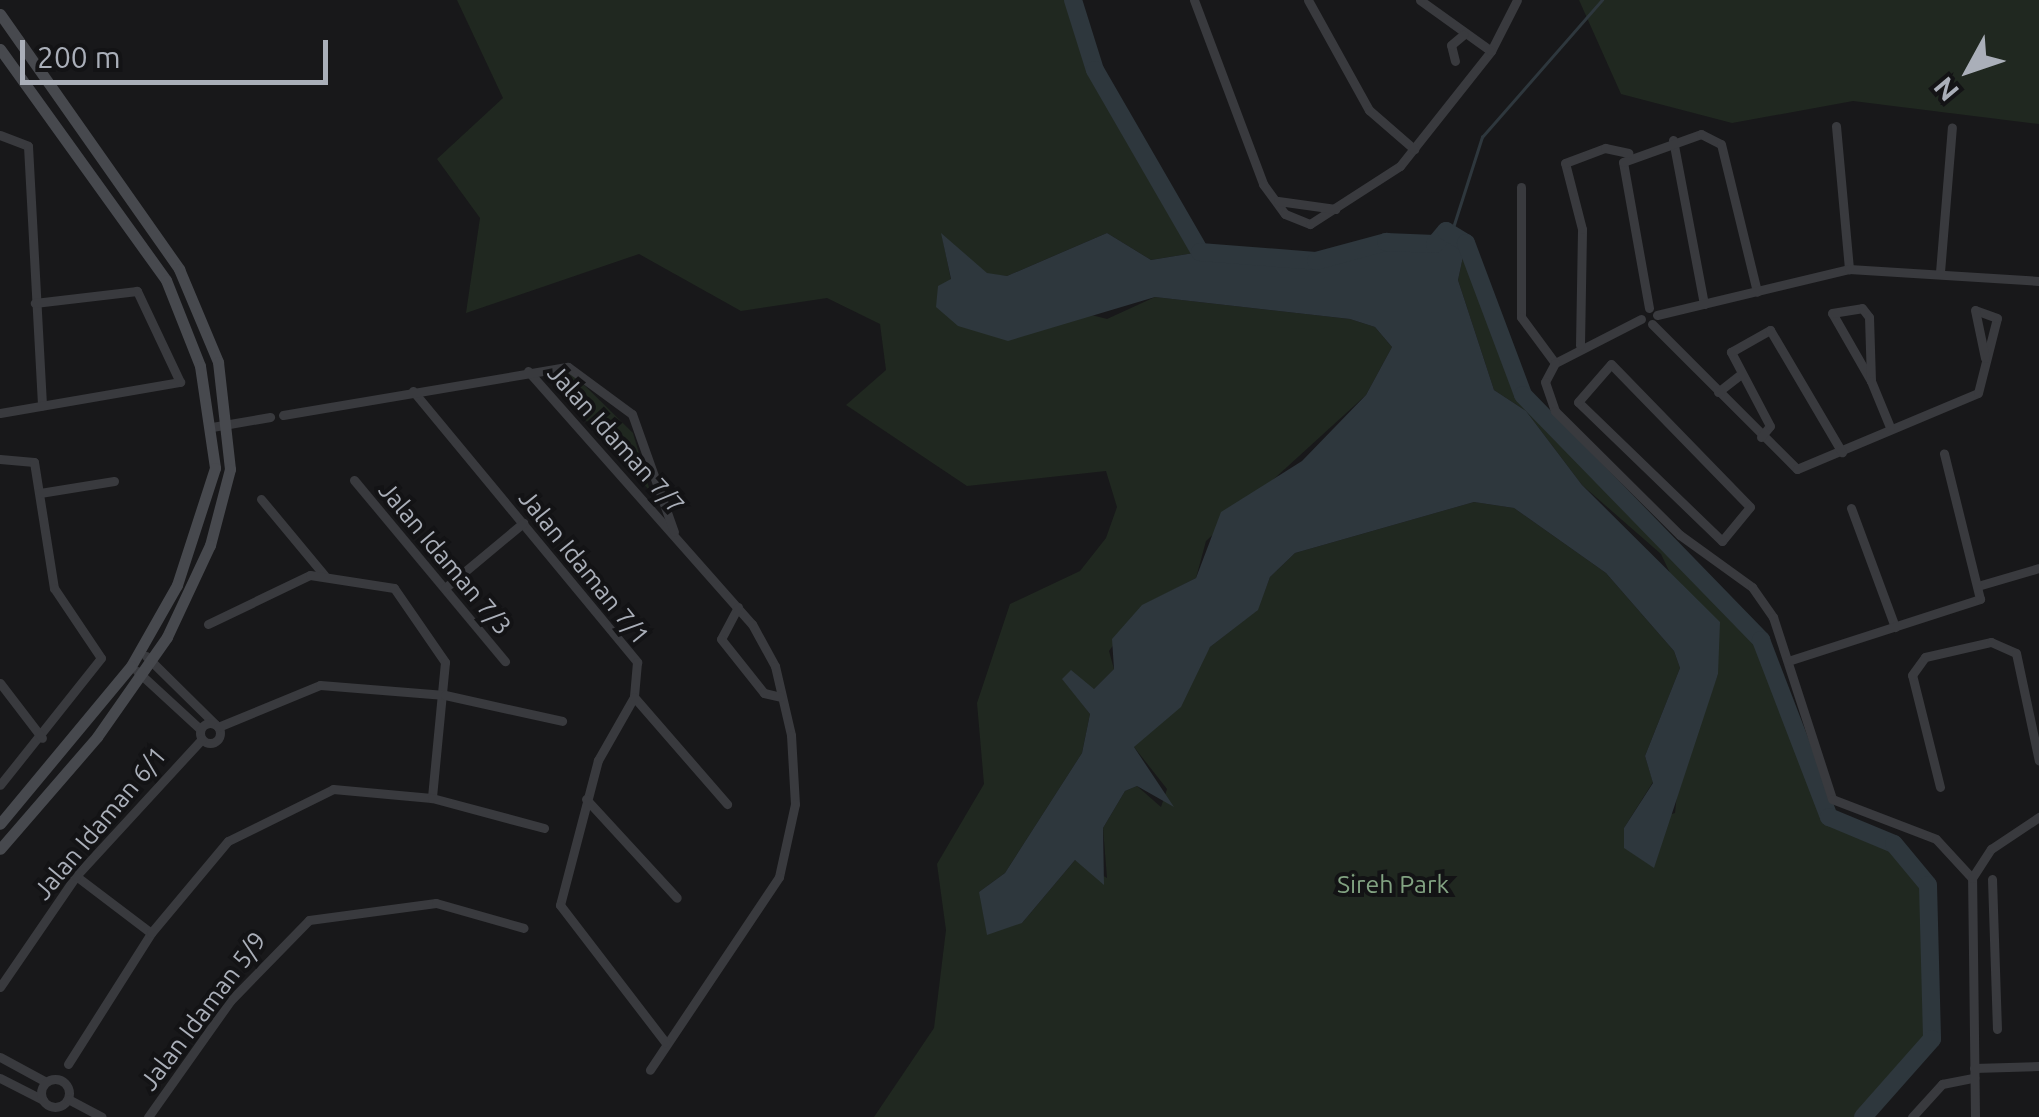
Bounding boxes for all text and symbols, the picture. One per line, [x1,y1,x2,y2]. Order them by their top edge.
scale bar [25,20,332,82]
north arrow [1919,20,2019,120]
text: 200 m [37,40,121,74]
text: N [1927,72,1964,108]
street label: Jalan Idaman 7/7 [541,358,691,520]
street label: Jalan Idaman 7/3 [372,475,518,641]
street label: Jalan Idaman 7/1 [512,484,656,650]
street label: Jalan Idaman 6/1 [27,740,173,906]
park label: Sireh Park [1337,869,1449,899]
street label: Jalan Idaman 5/9 [134,926,272,1096]

